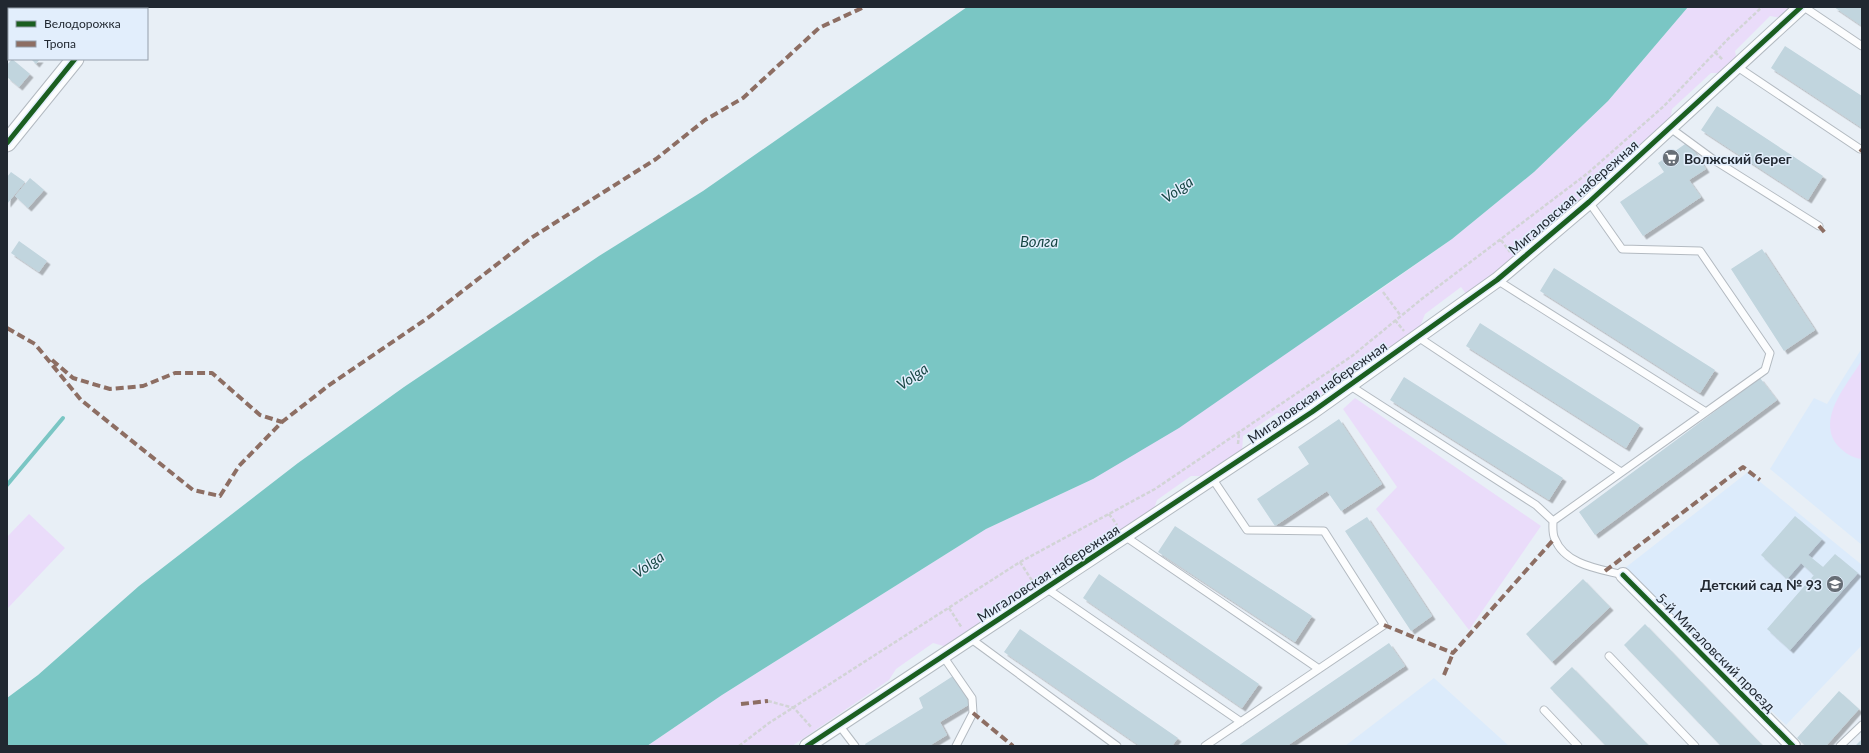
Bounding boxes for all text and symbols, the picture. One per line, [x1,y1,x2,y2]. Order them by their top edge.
legend [8,8,148,60]
text: Велодорожка [44,16,121,31]
text: Тропа [44,36,76,51]
street label: Мигаловская набережная [1505,136,1641,258]
supermarket icon: Волжский берег [1661,148,1681,168]
place label: Волжский берег [1684,150,1792,167]
water label: Volga [1158,172,1196,206]
water label: Волга [1020,232,1058,250]
street label: Мигаловская набережная [1244,337,1390,447]
water label: Volga [893,359,931,393]
street label: Мигаловская набережная [974,521,1122,625]
water label: Volga [629,547,667,581]
school or university icon: Детский сад № 93 [1825,574,1845,594]
place label: Детский сад № 93 [1700,576,1822,593]
street label: 5-й Мигаловский проезд [1653,589,1779,715]

